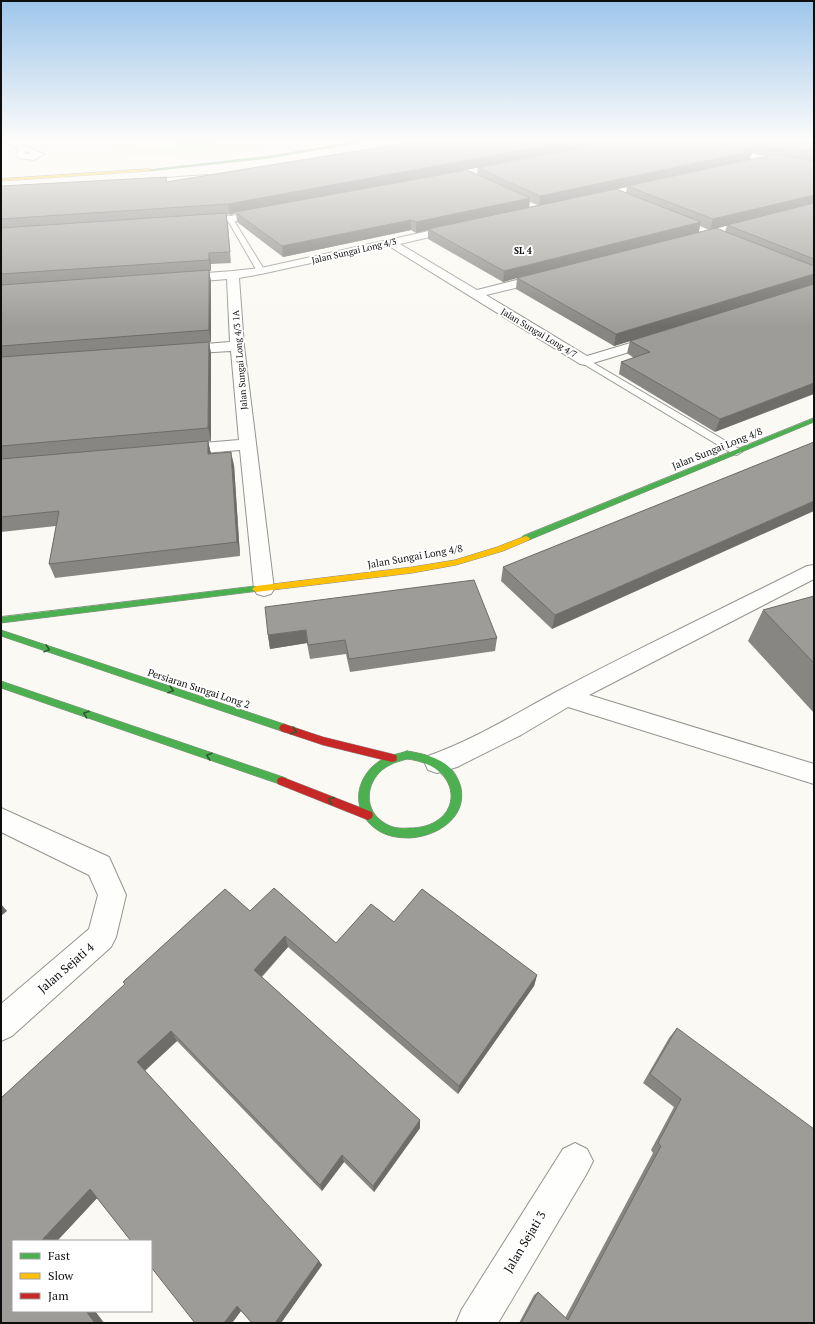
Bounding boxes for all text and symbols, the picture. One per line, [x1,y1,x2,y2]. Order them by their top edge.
street label: Jalan Sungai Long 4/3 [310,235,398,267]
district label: SL 4 [514,245,533,257]
street label: Jalan Sungai Long 4/7 [499,306,579,361]
street label: Jalan Sungai Long 4/3 1A [230,309,250,410]
street label: Jalan Sungai Long 4/8 [670,424,764,473]
street label: Jalan Sungai Long 4/8 [366,542,464,571]
one-way arrow [44,644,51,653]
street label: Persiaran Sungai Long 2 [146,666,252,711]
one-way arrow [167,685,174,694]
one-way arrow [83,710,90,718]
one-way arrow [290,726,297,735]
one-way arrow [206,752,213,761]
one-way arrow [328,797,335,805]
street label: Jalan Sejati 4 [35,939,97,996]
street label: Jalan Sejati 3 [500,1208,549,1275]
legend [12,1240,152,1312]
text: Fast [48,1248,71,1263]
text: Slow [48,1268,74,1283]
text: Jam [48,1288,69,1303]

